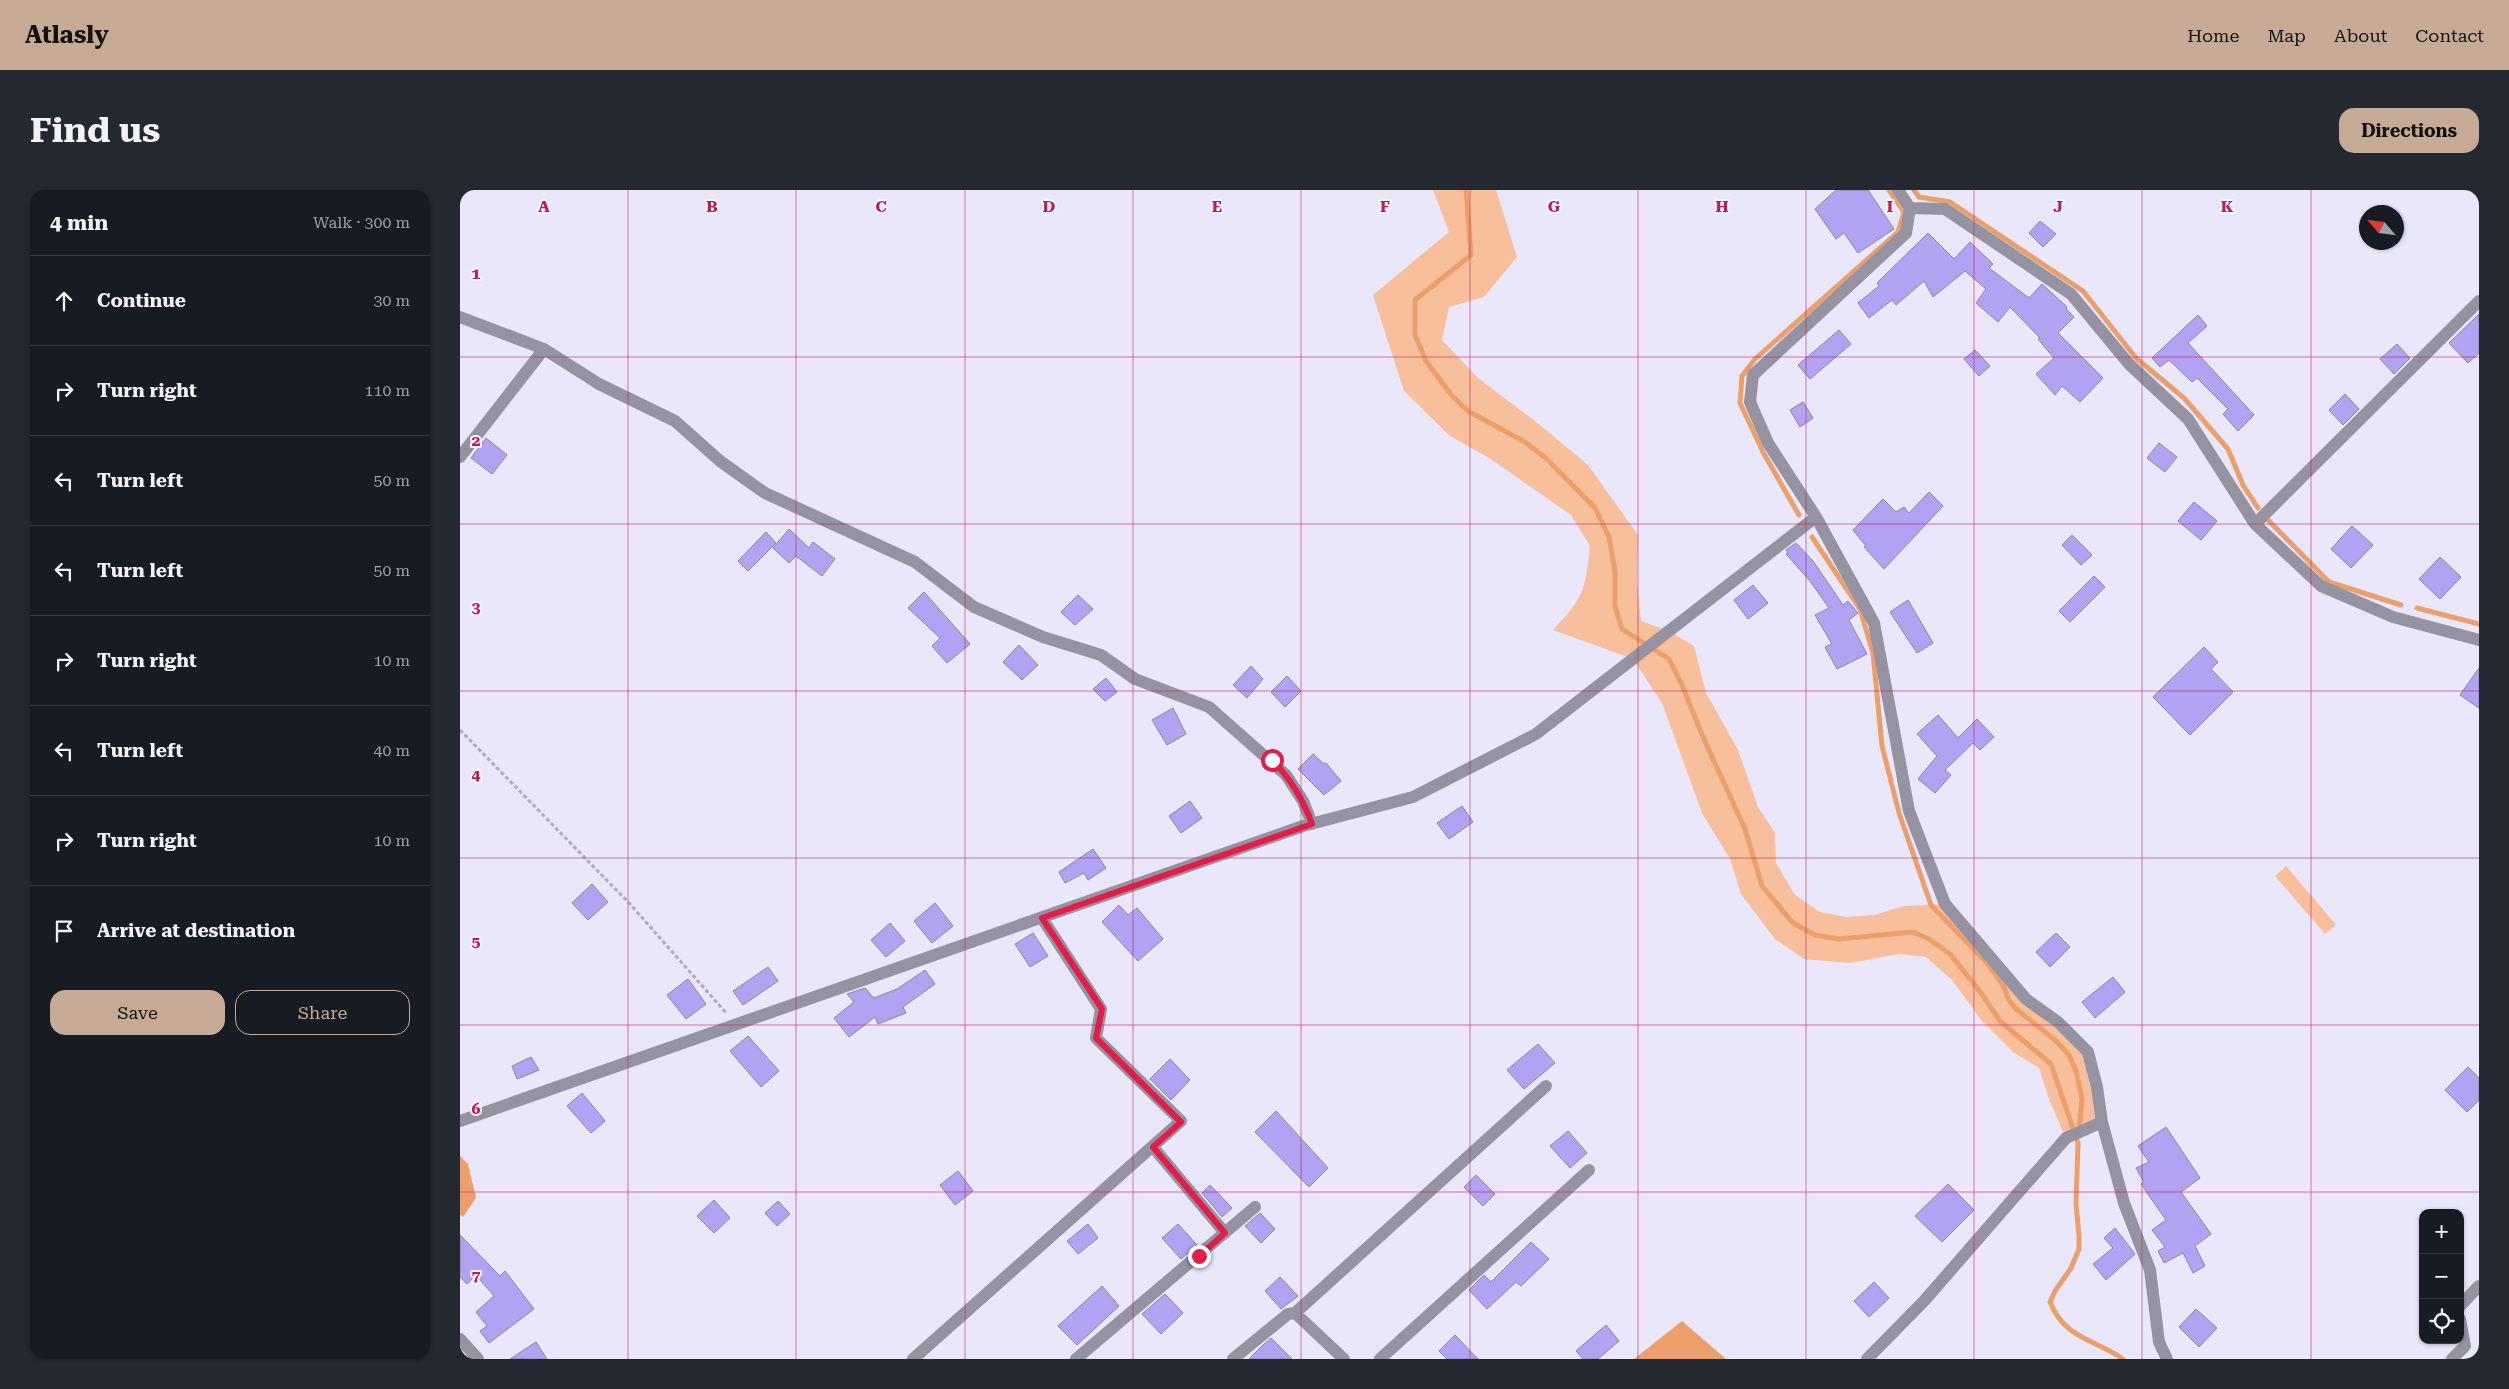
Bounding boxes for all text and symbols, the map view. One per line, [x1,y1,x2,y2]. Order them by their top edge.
text: Atlasly [25,21,109,49]
text: Home [2187,25,2239,46]
text: Map [2267,25,2306,46]
text: About [2334,25,2387,46]
text: Contact [2415,25,2484,46]
button: Directions [2339,108,2479,153]
text: Find us [30,110,160,151]
text: A [538,197,550,216]
text: B [706,197,718,216]
text: C [875,197,887,216]
text: D [1043,197,1056,216]
text: E [1212,197,1222,216]
text: F [1380,197,1390,216]
text: G [1548,197,1561,216]
text: H [1715,197,1729,216]
text: I [1887,197,1893,216]
text: J [2053,197,2063,216]
text: K [2221,197,2234,216]
north arrow [2359,205,2404,250]
text: 4 min [50,211,108,235]
text: Walk · 300 m [313,213,410,232]
text: 1 [472,264,481,283]
icon: ahead [50,287,78,315]
text: Continue [97,289,186,312]
text: 30 m [373,291,410,310]
icon: right [50,377,78,405]
text: Turn right [97,379,197,402]
text: 110 m [364,381,410,400]
text: 2 [472,431,481,450]
icon: left [50,467,78,495]
text: Turn left [97,469,183,492]
text: 50 m [373,471,410,490]
icon: left [50,557,78,585]
text: Turn left [97,559,183,582]
text: 50 m [373,561,410,580]
text: 3 [472,598,481,617]
icon: right [50,647,78,675]
text: Turn right [97,649,197,672]
text: 10 m [373,651,410,670]
icon: left [50,737,78,765]
text: Turn left [97,739,183,762]
text: 40 m [373,741,410,760]
route start [1261,749,1284,772]
text: 4 [472,765,481,784]
icon: right [50,827,78,855]
text: Turn right [97,829,197,852]
text: 10 m [373,831,410,850]
icon: arrive [50,917,78,945]
text: Arrive at destination [97,919,295,942]
text: 5 [472,932,481,951]
button: Save [50,990,225,1035]
button: Share [235,990,410,1035]
text: 6 [472,1099,481,1118]
map controls [2419,1209,2464,1344]
button: + [2419,1209,2464,1254]
route end [1188,1245,1211,1268]
button: − [2419,1254,2464,1299]
text: 7 [472,1266,481,1285]
button: locate [2419,1299,2464,1344]

